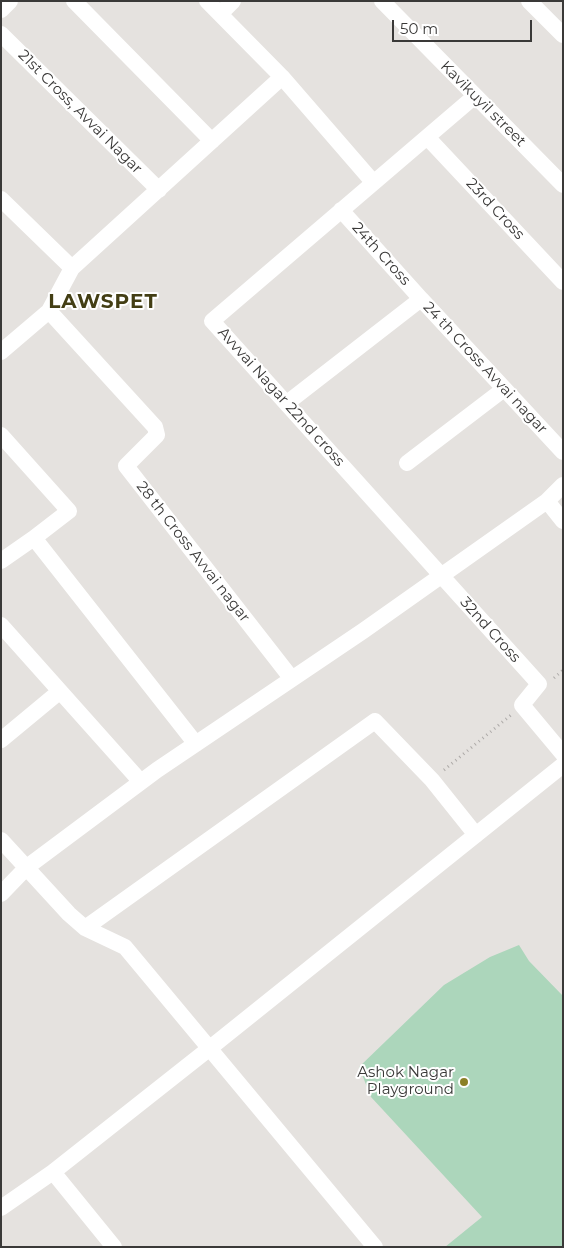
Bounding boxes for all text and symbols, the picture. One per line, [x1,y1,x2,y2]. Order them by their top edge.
scale bar [394,10,534,42]
text: 50 m [400,19,438,38]
street label: 21st Cross, Avvai Nagar [14,46,146,178]
street label: Kavikuyil street [436,57,530,151]
street label: 23rd Cross [462,175,528,243]
street label: 24th Cross [348,219,414,289]
district label: LAWSPET [47,290,159,314]
street label: 24 th Cross Avvai nagar [419,298,551,438]
street label: Avvvai Nagar 22nd cross [214,324,348,470]
street label: 28 th Cross Avvai nagar [132,478,254,626]
street label: 32nd Cross [456,594,524,666]
place label: Ashok Nagar Playground [357,1064,454,1099]
marker: Ashok Nagar Playground [458,1076,470,1088]

